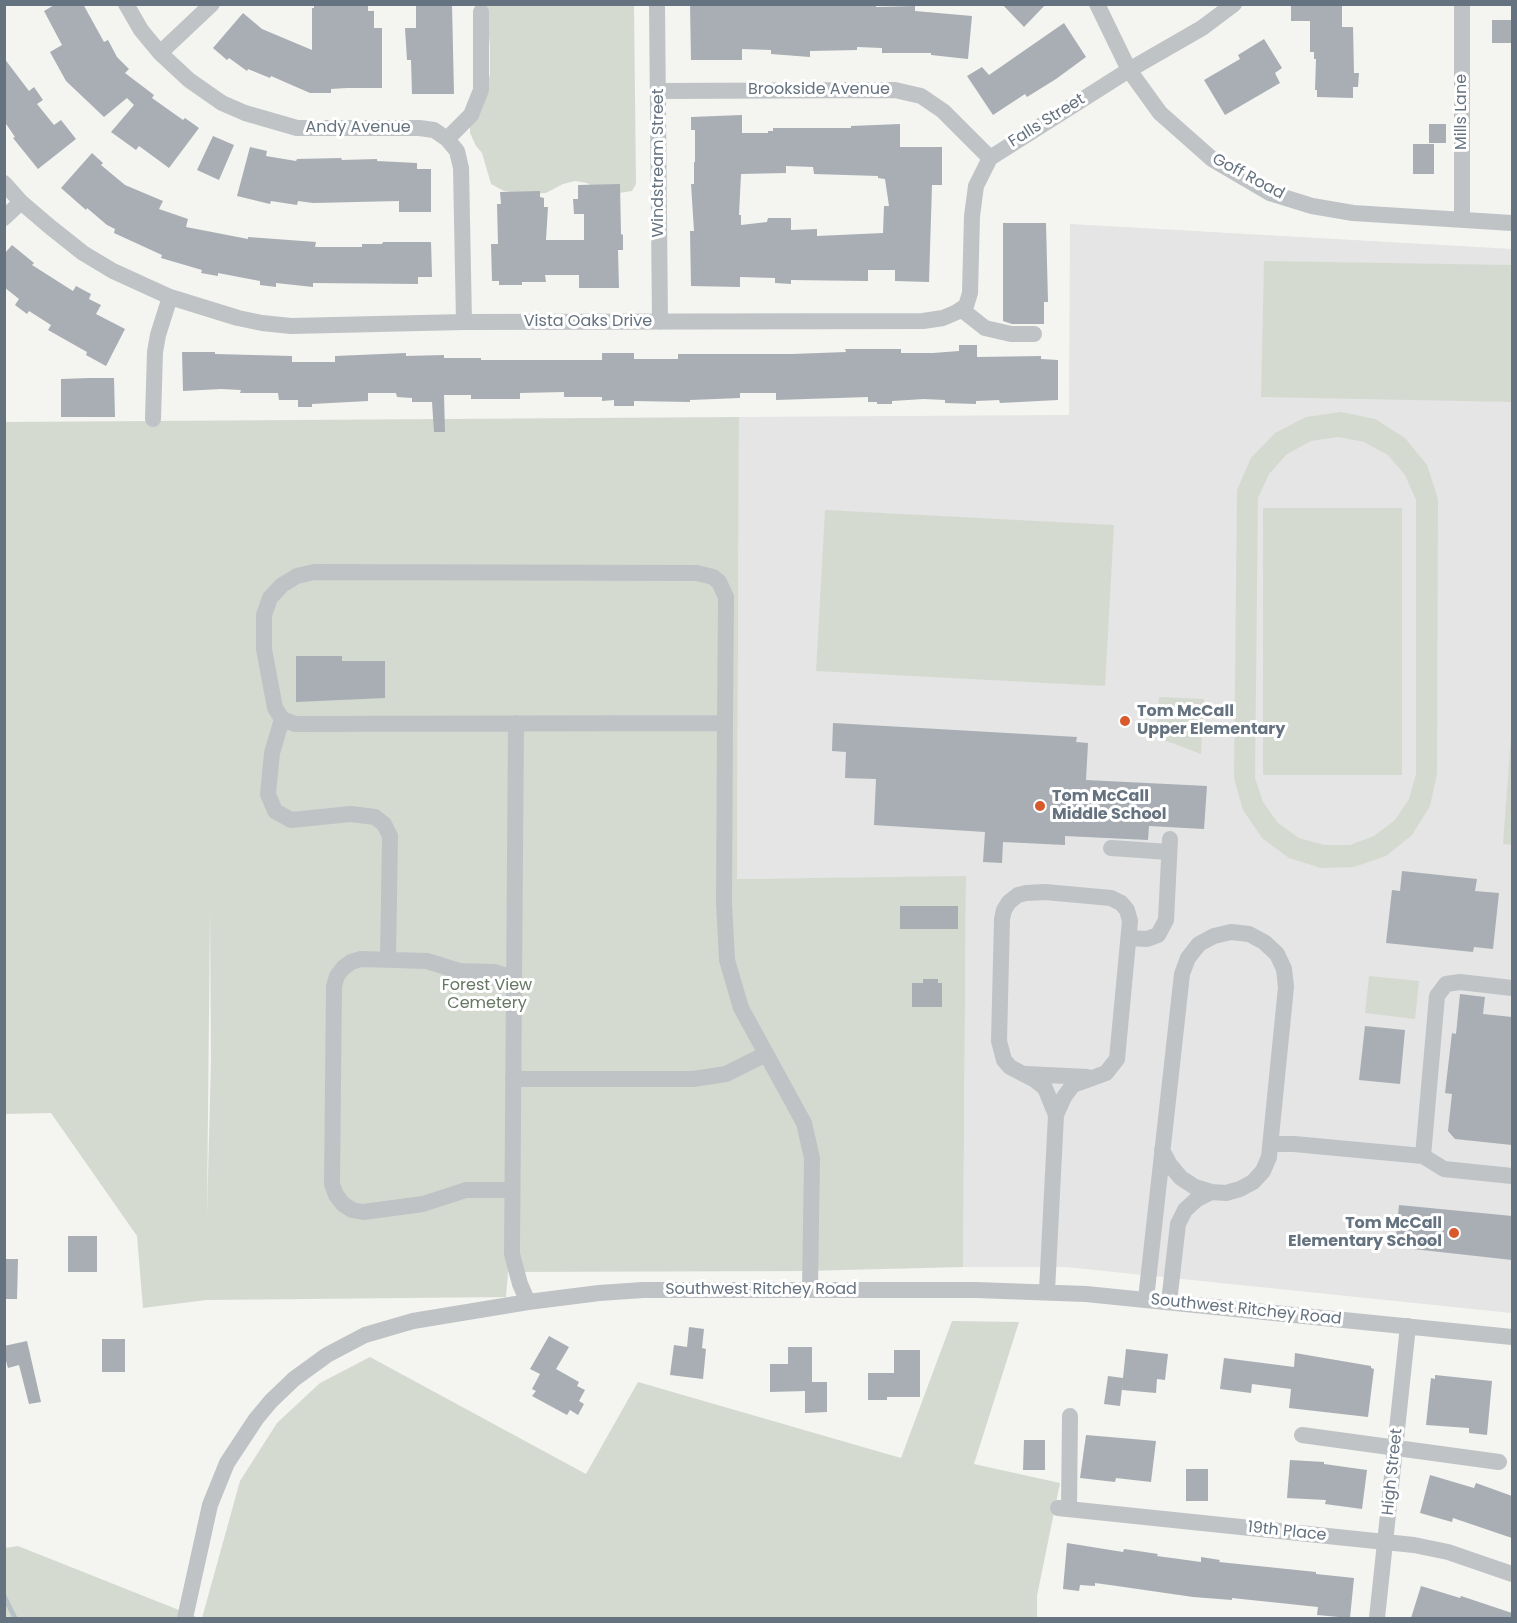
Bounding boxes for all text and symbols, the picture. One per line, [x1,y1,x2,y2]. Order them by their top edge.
street label: Mills Lane [1452,74,1472,150]
street label: Brookside Avenue [748,80,890,100]
street label: Windstream Street [649,88,669,238]
street label: Falls Street [1005,90,1089,152]
street label: Andy Avenue [305,118,411,138]
street label: Goff Road [1209,150,1287,204]
street label: Vista Oaks Drive [524,312,652,332]
place label: Tom McCall Upper Elementary [1137,702,1285,740]
marker: Tom McCall Upper Elementary [1118,714,1132,728]
place label: Tom McCall Middle School [1052,787,1167,825]
marker: Tom McCall Middle School [1033,799,1047,813]
park label: Forest View Cemetery [442,976,532,1014]
place label: Tom McCall Elementary School [1288,1214,1442,1252]
marker: Tom McCall Elementary School [1447,1226,1461,1240]
street label: Southwest Ritchey Road [665,1280,857,1300]
street label: Southwest Ritchey Road [1150,1290,1342,1330]
street label: High Street [1379,1428,1407,1516]
street label: 19th Place [1247,1518,1327,1546]

